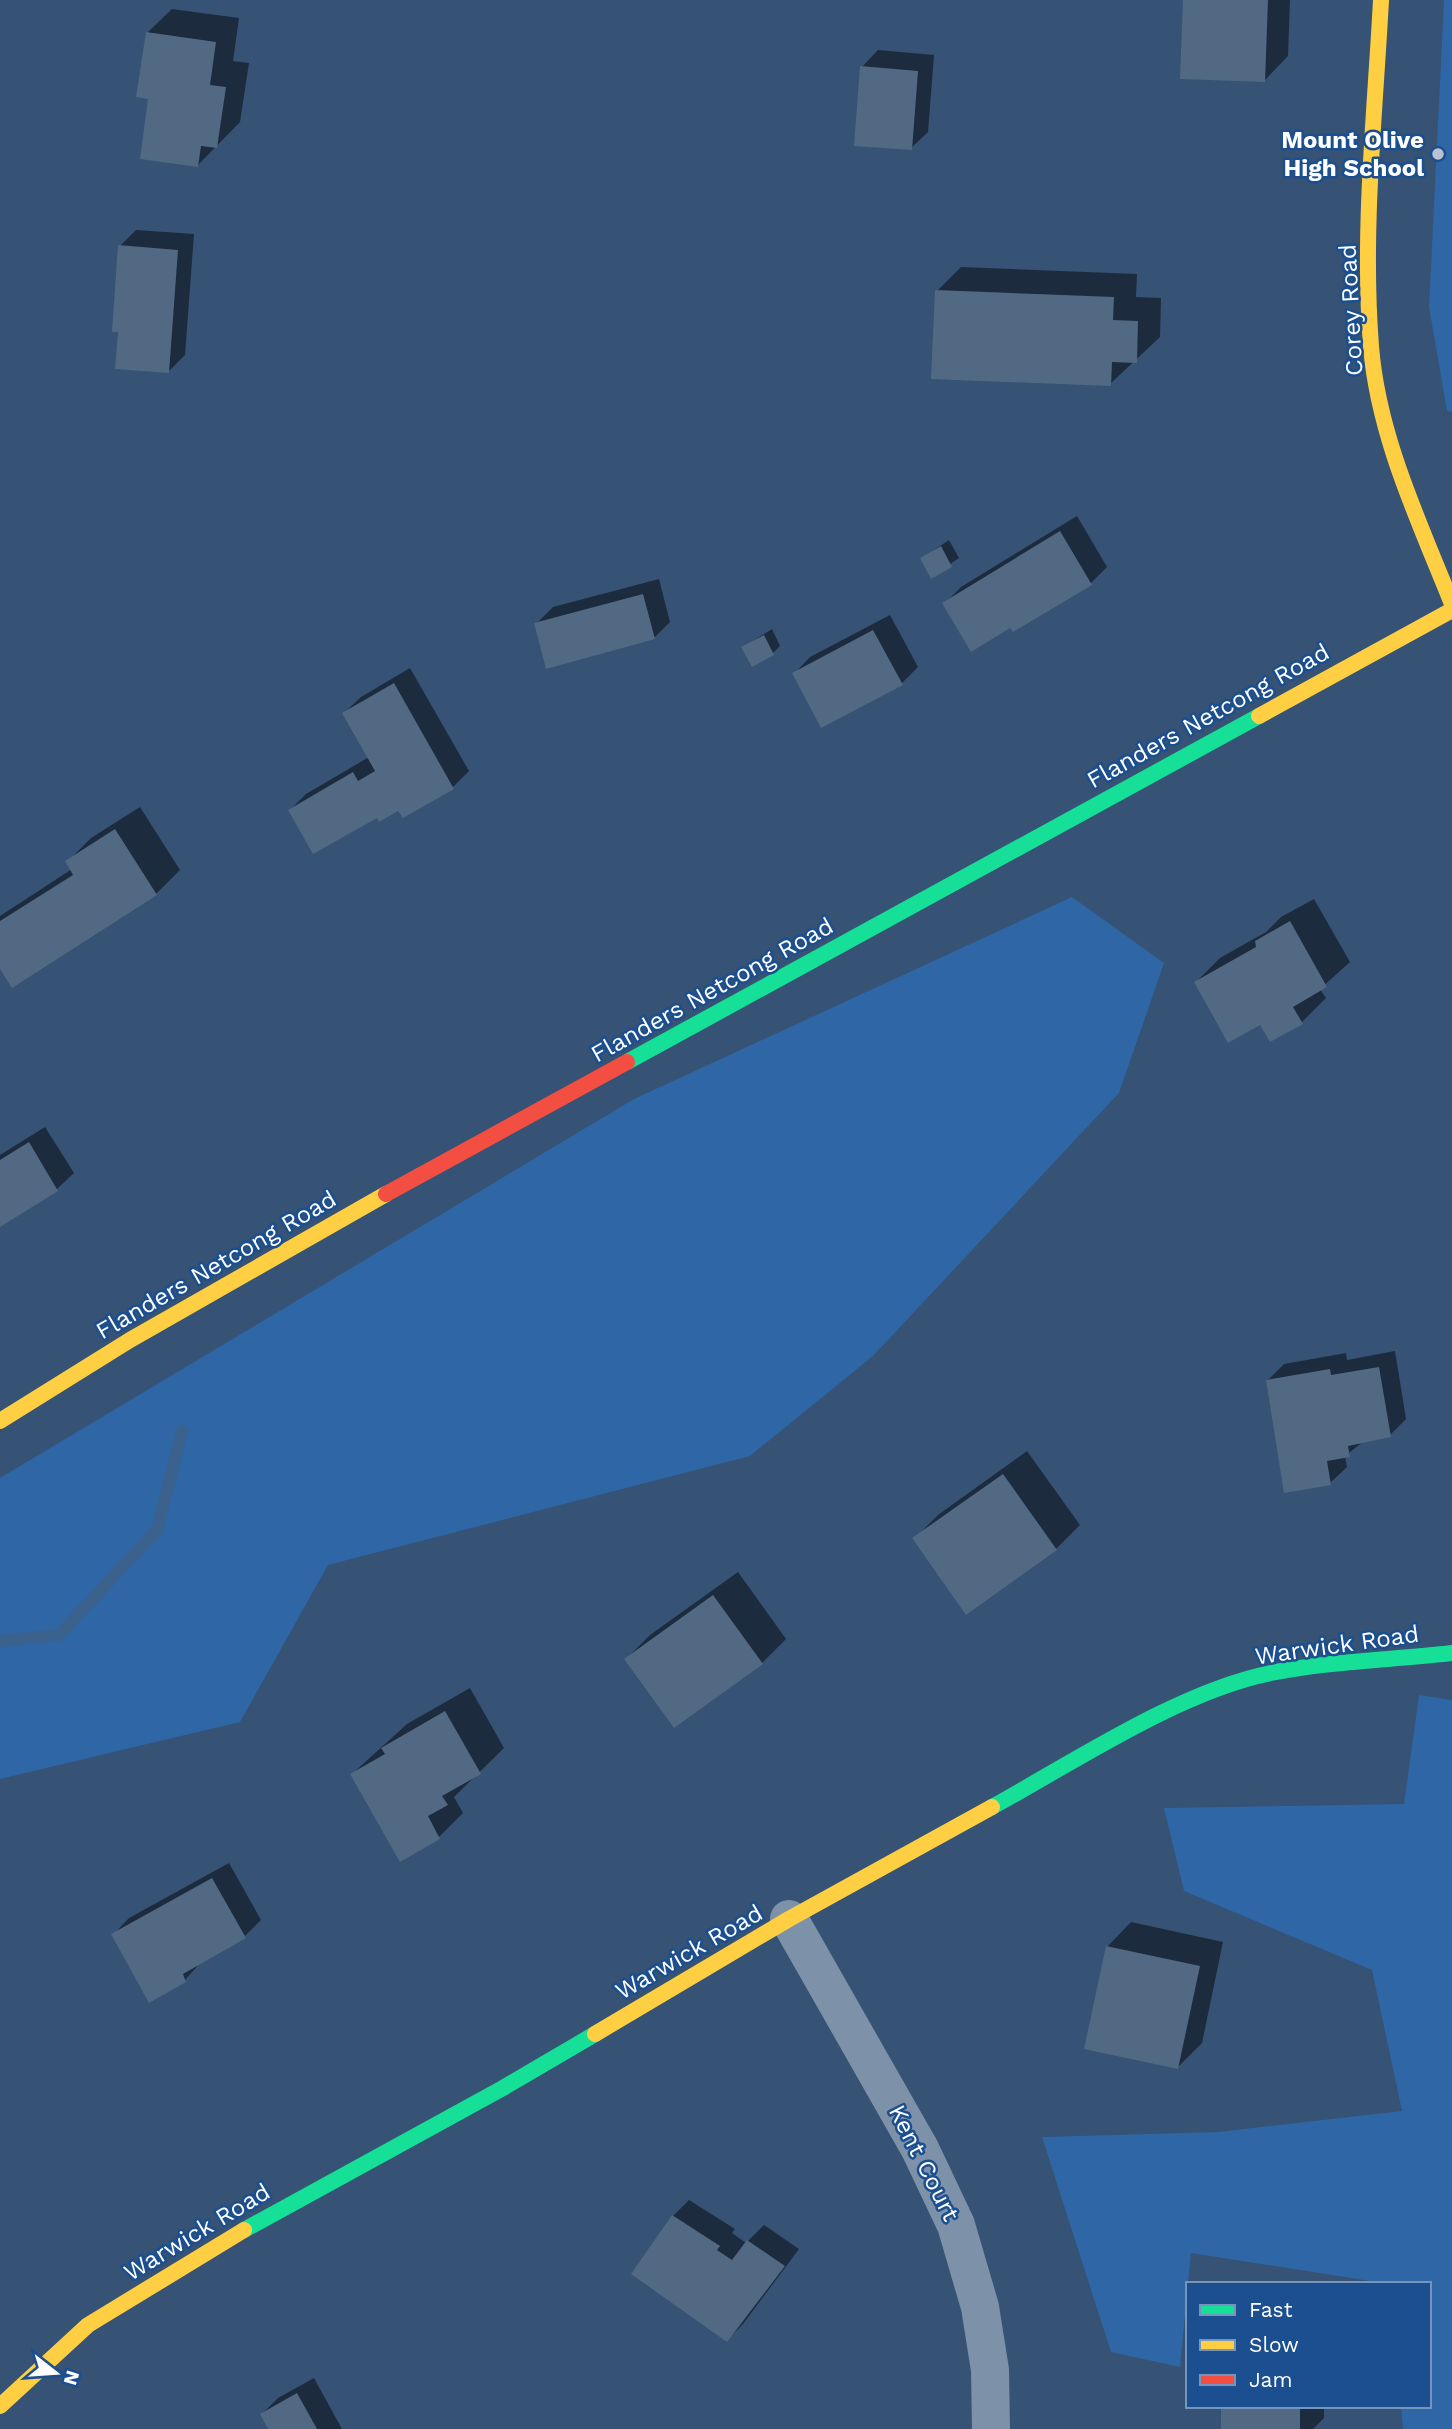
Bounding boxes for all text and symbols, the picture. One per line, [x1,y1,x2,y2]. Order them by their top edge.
place label: Mount Olive High School [1281,126,1424,182]
marker: Mount Olive High School [1430,146,1446,162]
street label: Corey Road [1334,243,1368,377]
street label: Flanders Netcong Road [1082,638,1334,794]
street label: Flanders Netcong Road [586,912,838,1068]
street label: Flanders Netcong Road [91,1185,341,1345]
street label: Warwick Road [1253,1620,1421,1670]
street label: Warwick Road [610,1899,768,2005]
street label: Kent Court [883,2100,965,2226]
street label: Warwick Road [119,2177,275,2287]
legend [1186,2282,1431,2408]
text: Fast [1249,2297,1293,2322]
text: Slow [1249,2332,1299,2357]
north arrow [21,2338,91,2408]
text: Jam [1249,2367,1292,2392]
text: N [59,2368,85,2388]

